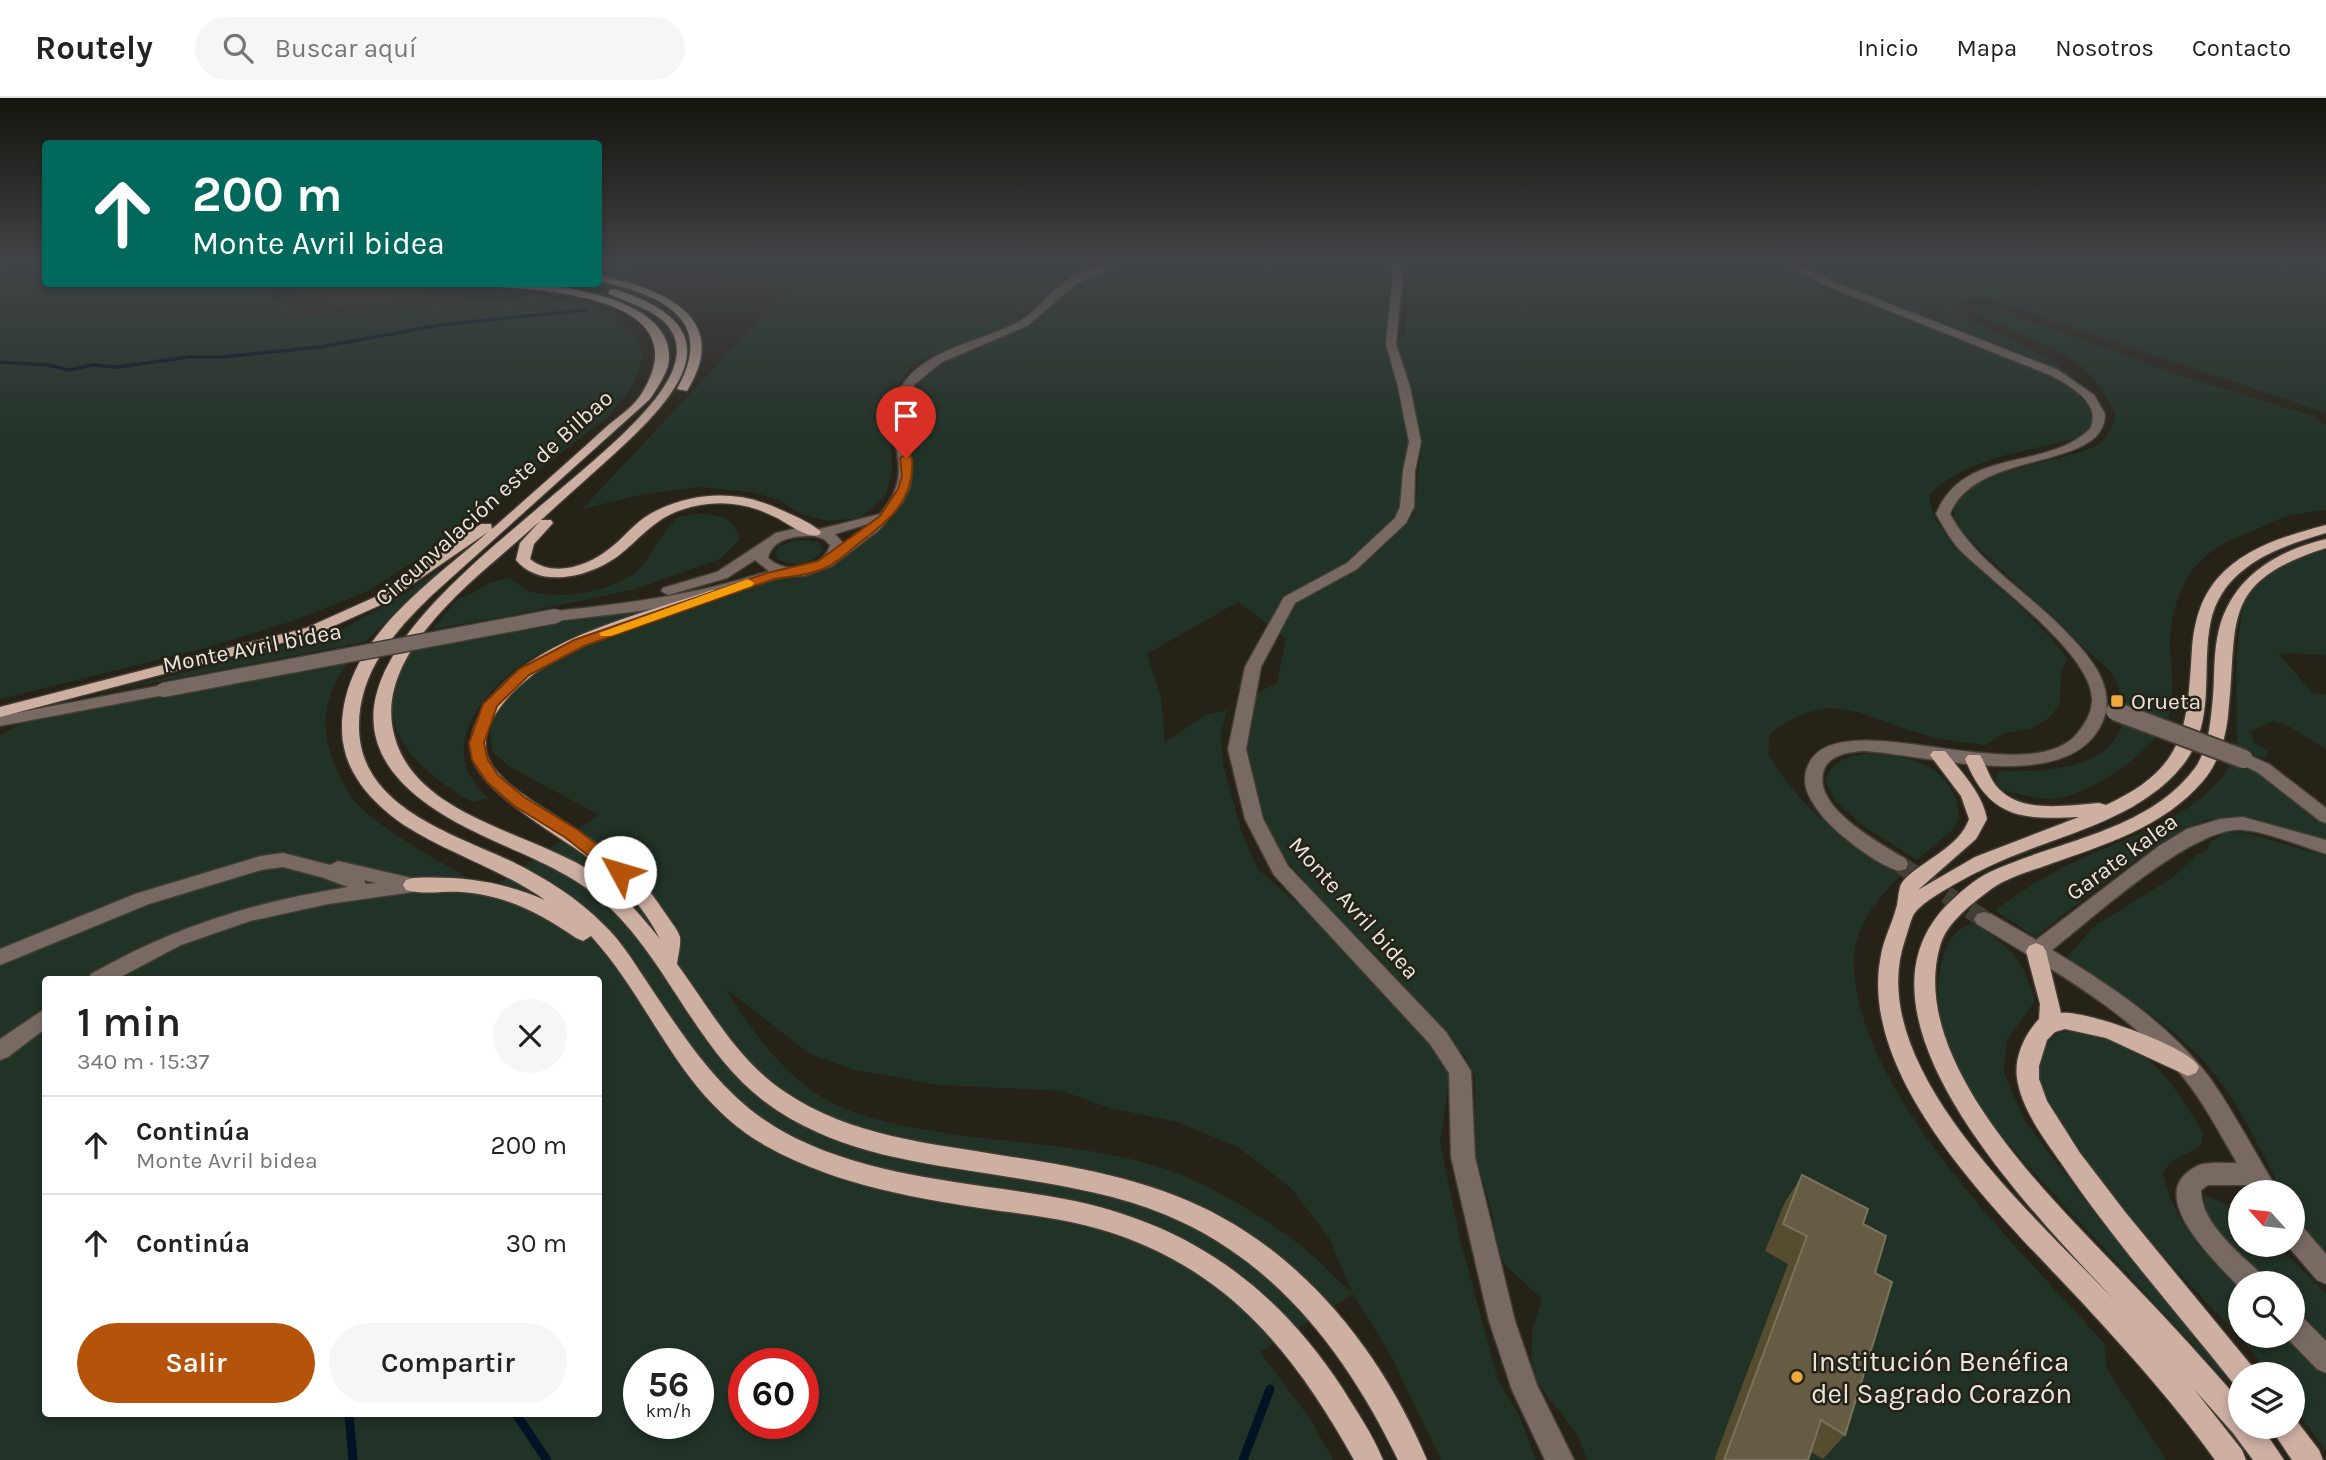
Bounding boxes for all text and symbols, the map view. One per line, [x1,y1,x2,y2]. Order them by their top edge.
search box [195,17,685,80]
text: Routely [35,29,153,67]
icon: search [219,29,257,67]
text: Buscar aquí [275,33,417,64]
text: Inicio [1857,34,1918,62]
text: Mapa [1956,34,2017,62]
text: Nosotros [2055,34,2154,62]
text: Contacto [2192,34,2291,62]
text: 200 m [192,166,343,223]
icon: ahead [77,168,168,259]
text: Monte Avril bidea [192,225,445,262]
street label: Circunvalación este de Bilbao [370,384,618,612]
pin [876,386,936,458]
icon: arrive [887,397,925,435]
street label: Monte Avril bidea [160,617,344,679]
place label: Orueta [2131,688,2201,715]
marker: Orueta [2109,693,2125,709]
street label: Garate kalea [2061,808,2183,906]
street label: Monte Avril bidea [1283,831,1425,985]
position arrow [583,835,657,909]
text: 1 min [77,997,181,1047]
button: close [493,999,567,1073]
text: 340 m · 15:37 [77,1048,209,1075]
text: Continúa [136,1116,250,1147]
icon: ahead [77,1126,115,1164]
text: 200 m [491,1130,567,1161]
text: Monte Avril bidea [136,1147,318,1174]
north arrow [2228,1180,2305,1256]
map controls [2228,1180,2305,1439]
icon: ahead [77,1224,115,1262]
text: Continúa [136,1228,250,1259]
text: 30 m [506,1228,567,1259]
button: search [2228,1271,2305,1348]
button: Salir [77,1323,315,1403]
button: Compartir [329,1323,567,1403]
place label: Institución Benéfica del Sagrado Corazón [1811,1345,2072,1410]
speed limit sign: 60 [728,1348,819,1439]
button: layers [2228,1362,2305,1439]
text: 56 [648,1364,689,1405]
marker: Institución Benéfica del Sagrado Corazón [1789,1369,1805,1385]
text: km/h [646,1400,691,1422]

